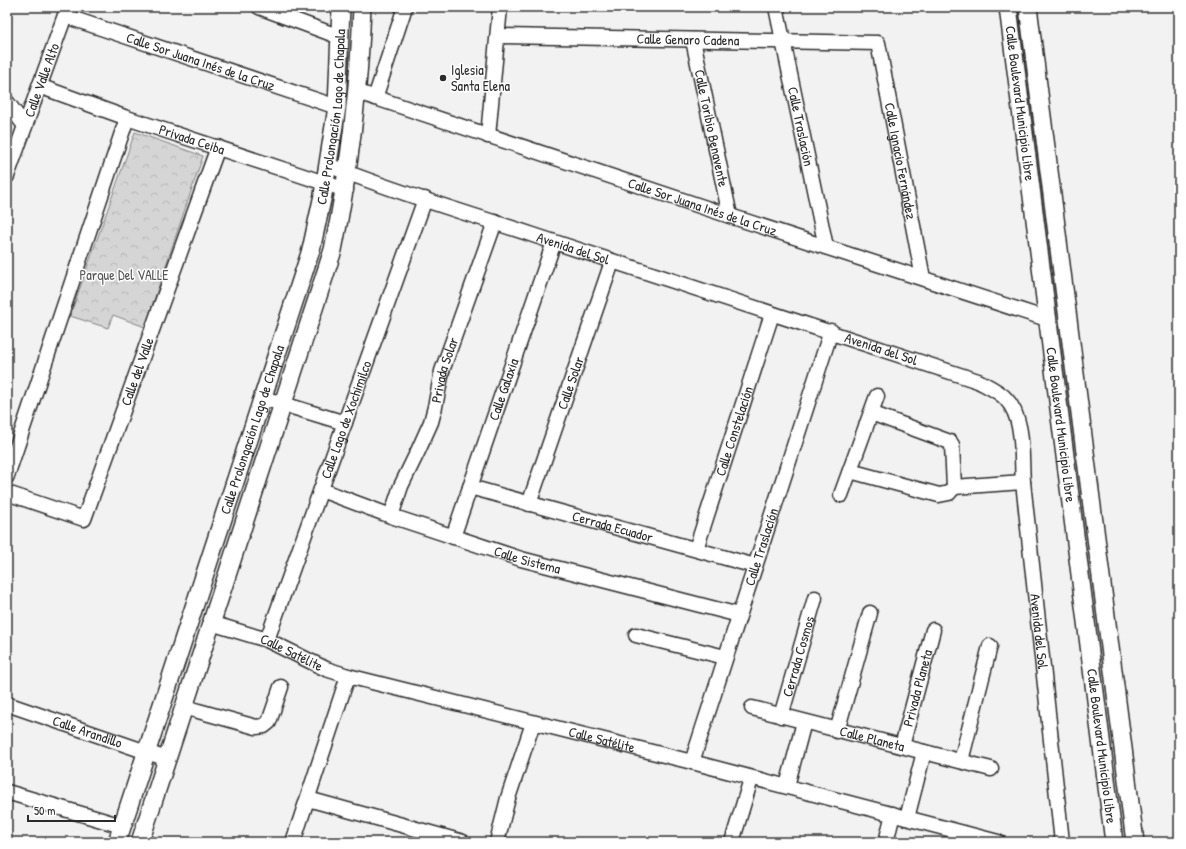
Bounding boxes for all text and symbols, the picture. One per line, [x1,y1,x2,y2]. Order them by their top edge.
street label: Calle Boulevard Municipio Libre [1001,25,1040,182]
street label: Calle Sor Juana Inés de la Cruz [124,27,277,95]
street label: Calle Prolongación Lago de Chapala [311,28,350,206]
street label: Calle Genaro Cadena [637,29,740,49]
street label: Calle Valle Alto [19,40,63,119]
place label: Iglesia Santa Elena [451,60,511,95]
street label: Calle Toribio Benavente [690,68,734,189]
marker: Iglesia Santa Elena [438,73,448,83]
street label: Calle Traslación [784,85,819,168]
street label: Calle Ignacio Fernández [881,101,922,221]
street label: Privada Ceiba [157,119,228,159]
street label: Calle Sor Juana Inés de la Cruz [626,173,779,240]
street label: Avenida del Sol [534,227,612,269]
park label: Parque Del VALLE [80,265,168,285]
street label: Avenida del Sol [843,327,920,369]
street label: Calle del Valle [116,334,158,408]
street label: Privada Solar [426,334,462,404]
street label: Calle Prolongación Lago de Chapala [215,342,288,516]
street label: Calle Boulevard Municipio Libre [1042,346,1081,504]
street label: Calle Solar [552,353,588,412]
street label: Calle Galaxia [484,355,523,423]
street label: Calle Lago de Xochimilco [316,358,375,481]
street label: Calle Constelación [710,384,757,478]
street label: Calle Traslación [739,505,782,588]
street label: Cerrada Ecuador [570,506,656,546]
street label: Calle Sistema [492,541,563,578]
street label: Avenida del Sol [1026,593,1053,670]
street label: Cerrada Cosmos [777,614,818,699]
street label: Calle Satélite [258,629,327,675]
street label: Privada Planeta [898,647,936,728]
street label: Calle Boulevard Municipio Libre [1083,667,1122,825]
street label: Calle Arandillo [50,710,125,752]
street label: Calle Planeta [838,721,907,756]
street label: Calle Satélite [567,722,637,756]
scale bar [28,797,115,823]
text: 50 m [34,802,55,819]

